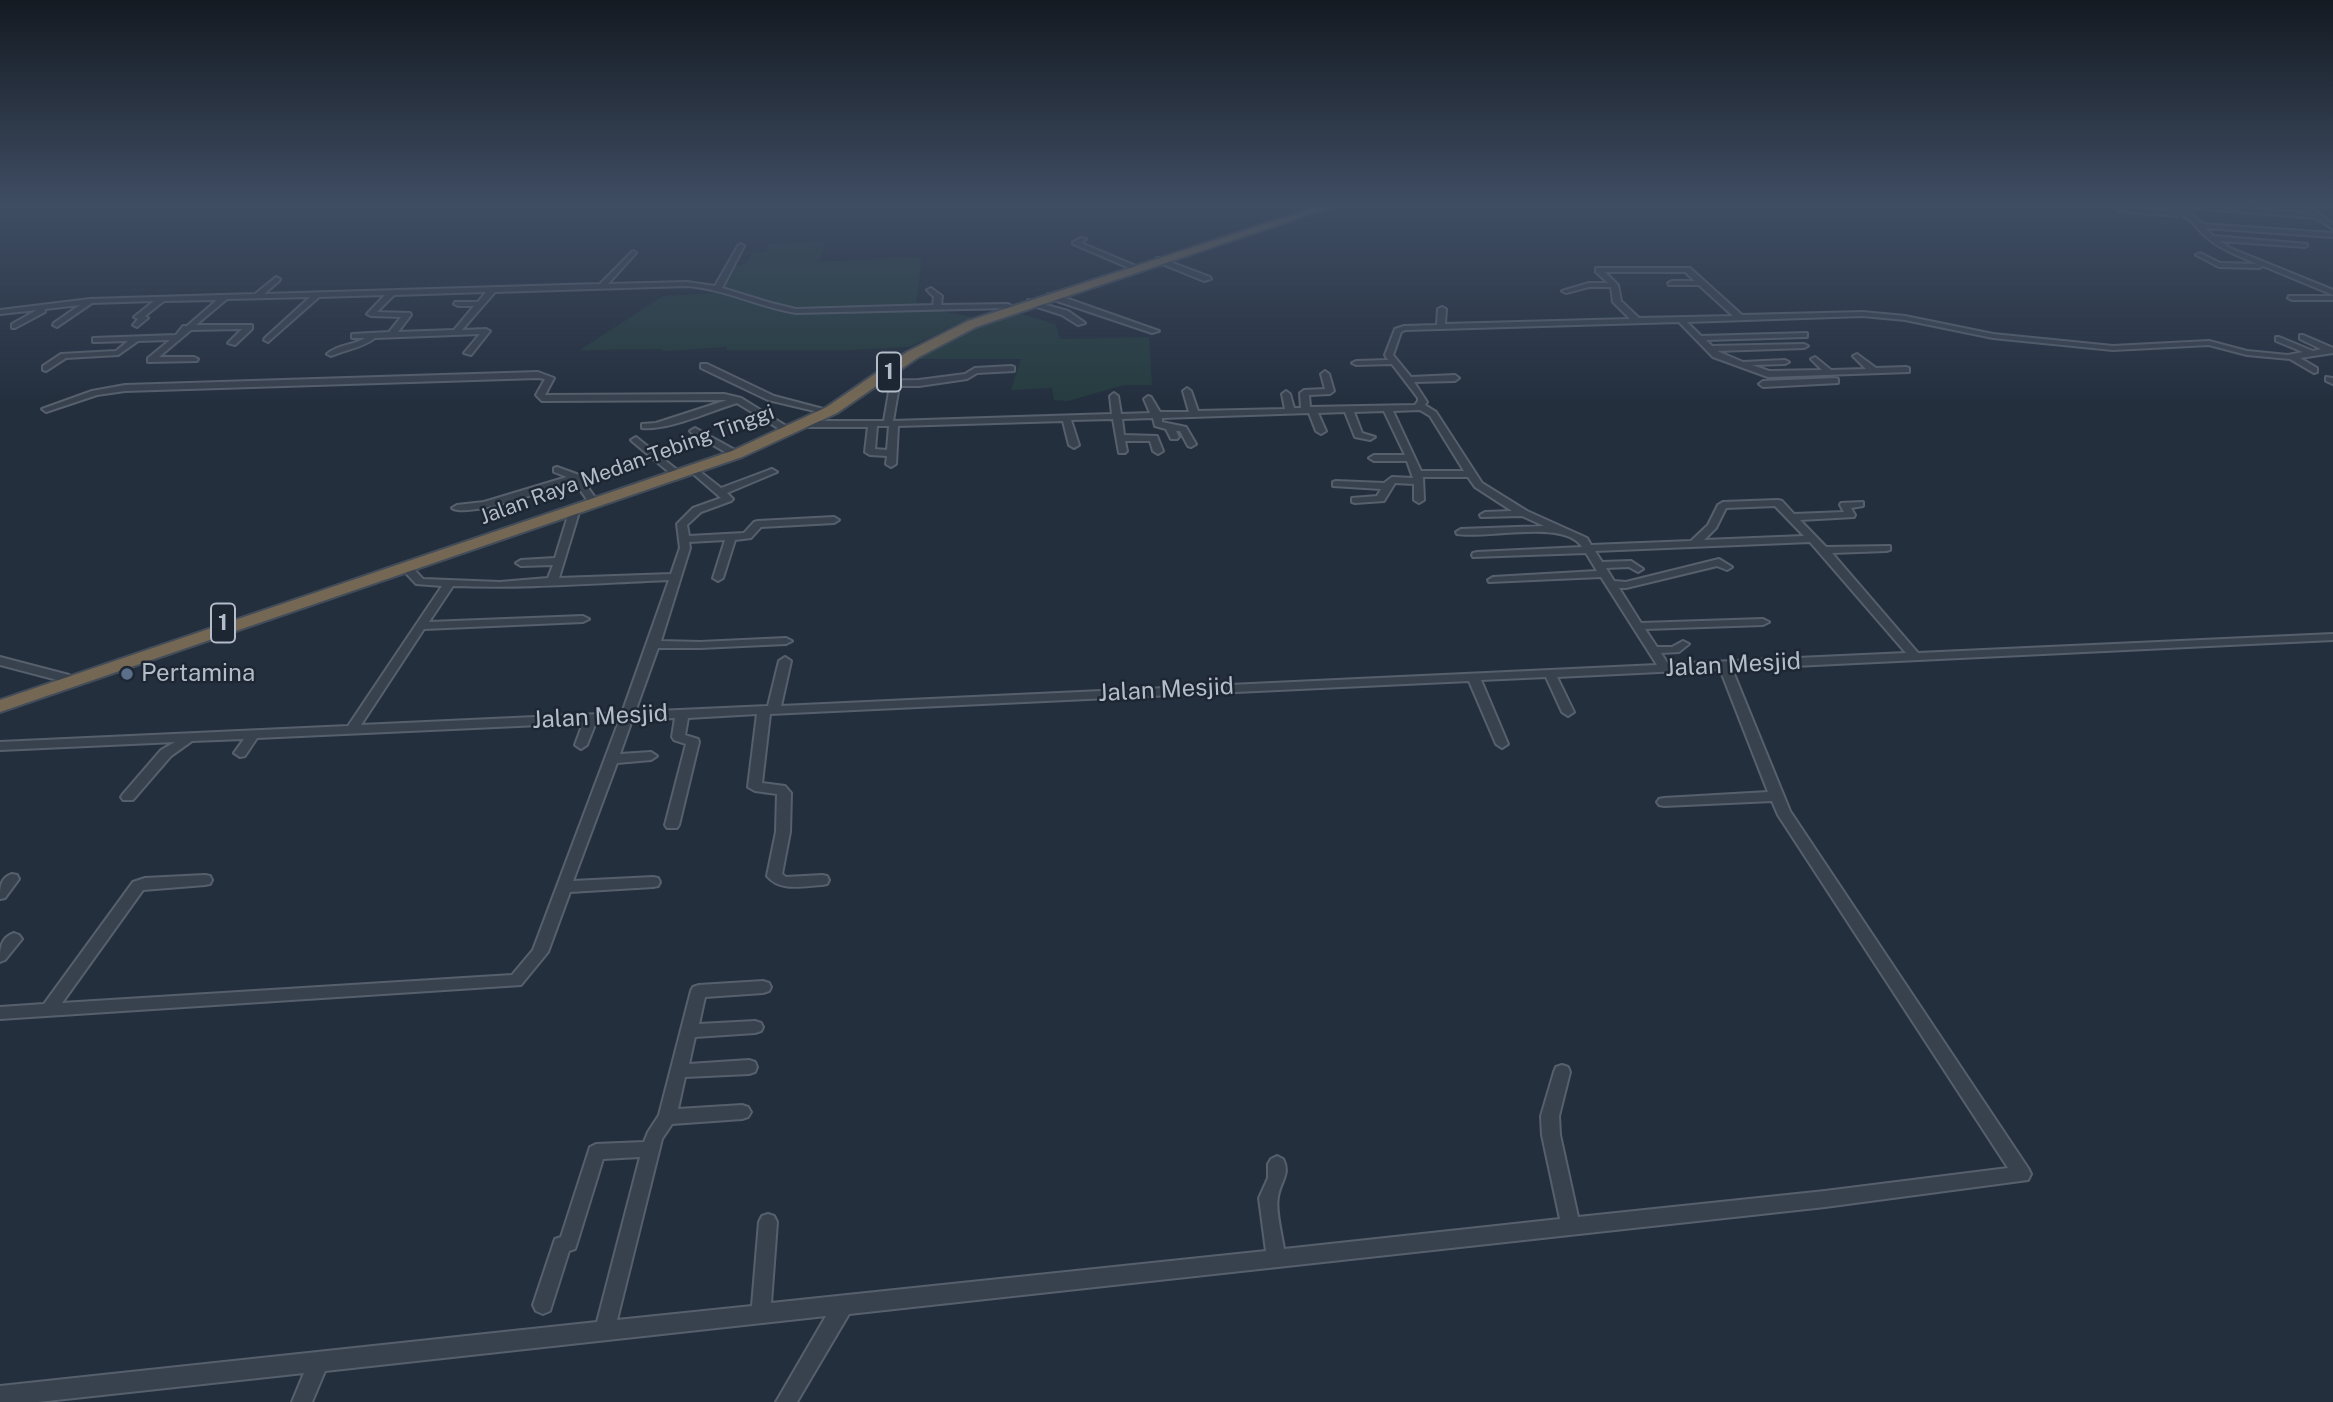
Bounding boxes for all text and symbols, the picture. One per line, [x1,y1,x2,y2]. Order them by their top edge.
road number: 1 [877,352,901,392]
street label: Jalan Raya Medan-Tebing Tinggi [476,400,778,530]
road number: 1 [211,604,235,642]
street label: Jalan Mesjid [1664,647,1802,683]
place label: Pertamina [141,660,255,688]
marker: Pertamina [119,666,135,682]
street label: Jalan Mesjid [1097,672,1235,708]
street label: Jalan Mesjid [531,699,669,735]

